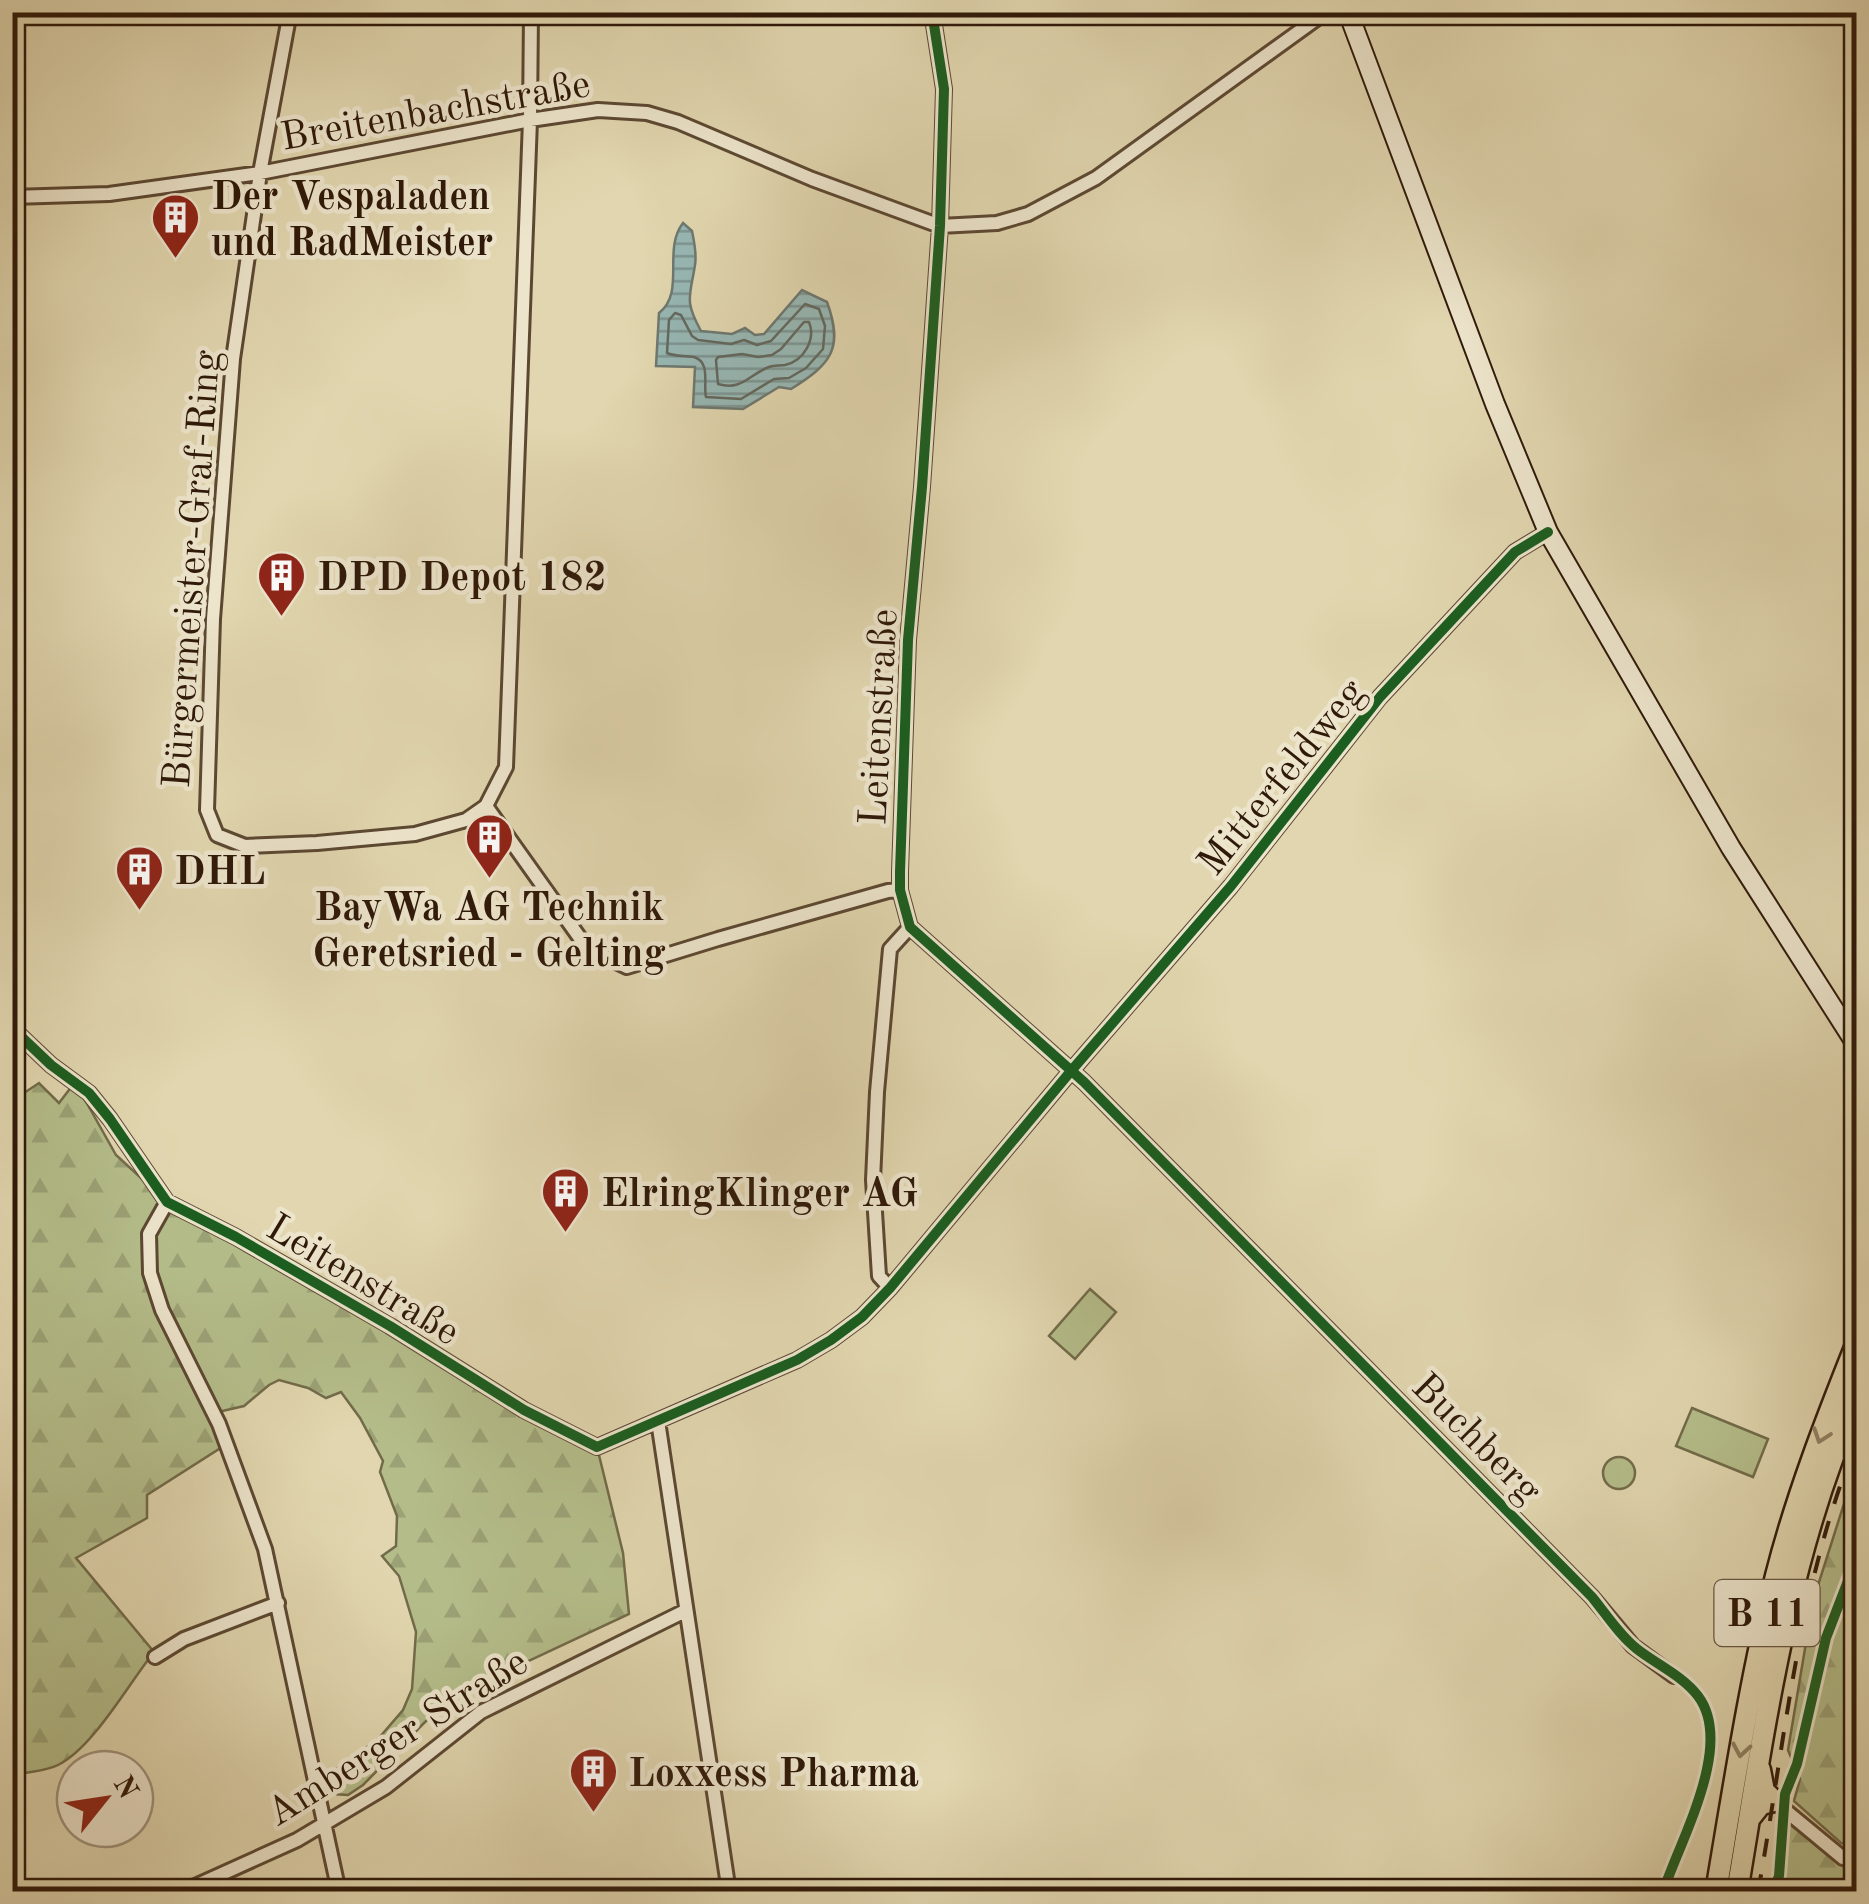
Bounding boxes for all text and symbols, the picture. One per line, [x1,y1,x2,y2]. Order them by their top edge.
street label: Breitenbachstraße [278,66,594,160]
place label: Der Vespaladen und RadMeister [211,179,493,265]
building icon: Der Vespaladen und RadMeister [150,192,202,260]
street label: Bürgermeister-Graf-Ring [159,348,229,790]
building icon: DPD Depot 182 [256,550,308,618]
place label: DPD Depot 182 [317,560,607,600]
street label: Leitenstraße [855,608,907,827]
street label: Mitterfeldweg [1192,673,1374,884]
building icon: BayWa AG Technik Geretsried - Gelting [463,812,515,880]
building icon: DHL [113,844,165,912]
place label: DHL [174,854,265,894]
place label: BayWa AG Technik Geretsried - Gelting [312,890,666,976]
building icon: ElringKlinger AG [540,1166,592,1234]
place label: ElringKlinger AG [601,1176,918,1216]
street label: Leitenstraße [259,1208,465,1354]
street label: Buchberg [1403,1367,1548,1513]
one-way arrow [1813,1427,1833,1444]
road number: B 11 [1714,1580,1820,1646]
street label: Amberger Straße [260,1643,536,1836]
one-way arrow [1731,1742,1752,1759]
building icon: Loxxess Pharma [567,1746,619,1814]
north arrow [55,1749,155,1849]
place label: Loxxess Pharma [628,1756,919,1796]
text: N [107,1772,142,1805]

